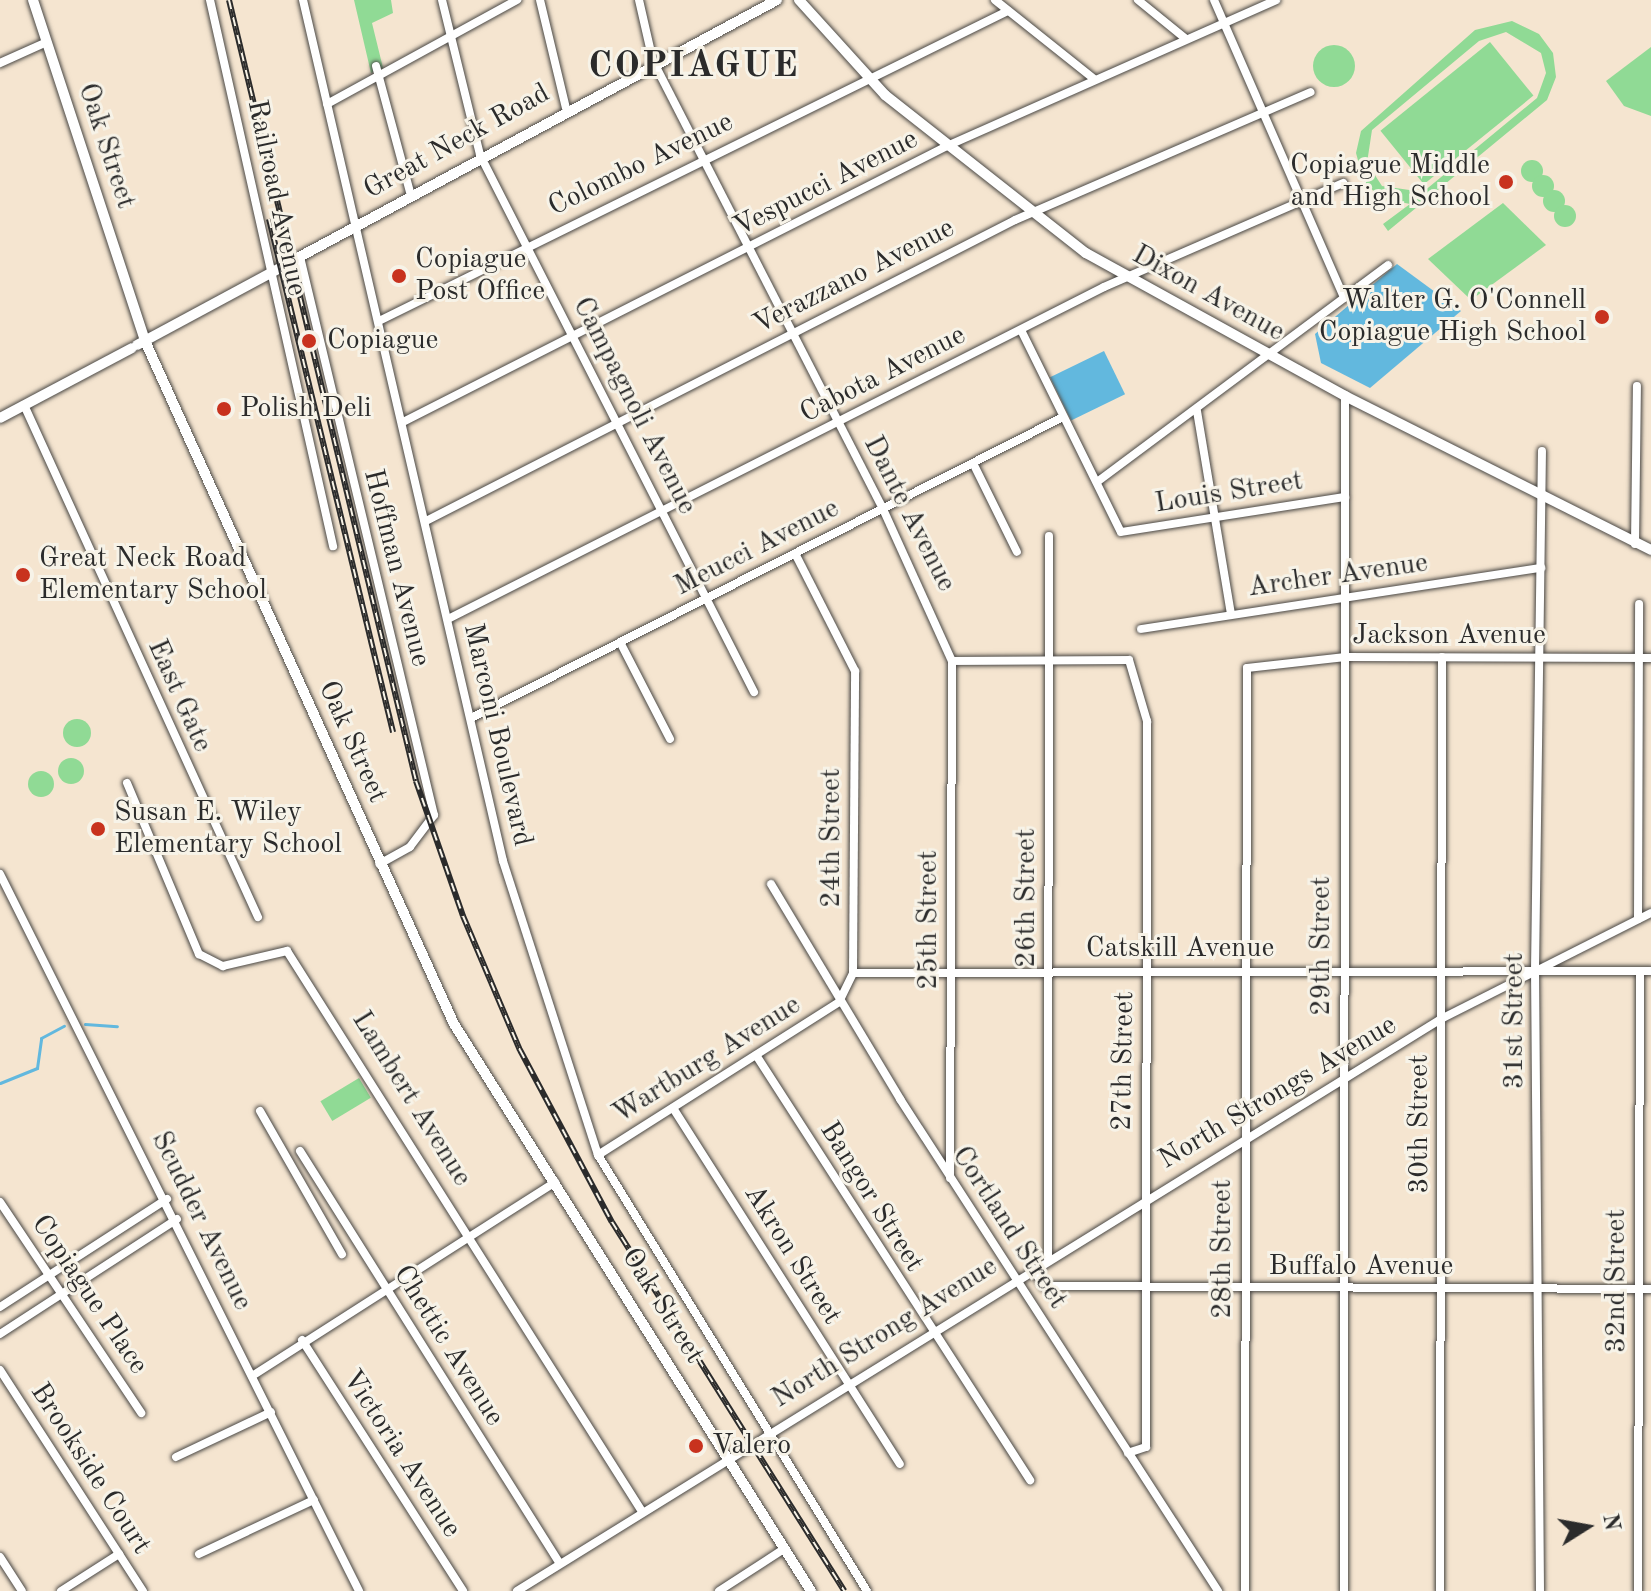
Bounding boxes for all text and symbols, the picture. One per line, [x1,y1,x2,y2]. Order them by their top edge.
district label: COPIAGUE [588,46,800,90]
street label: Great Neck Road [358,77,556,207]
street label: Oak Street [70,79,142,213]
street label: Railroad Avenue [239,97,313,299]
street label: Colombo Avenue [543,106,739,224]
street label: Vespucci Avenue [728,123,924,245]
place label: Copiague Middle and High School [1290,149,1490,215]
marker: Copiague Middle and High School [1497,173,1515,191]
street label: Verazzano Avenue [748,212,960,342]
street label: Dixon Avenue [1126,238,1290,350]
place label: Copiague Post Office [415,243,545,309]
marker: Copiague Post Office [390,267,408,285]
place label: Walter G. O'Connell Copiague High School [1319,284,1586,350]
street label: Campagnoli Avenue [565,292,703,520]
marker: Walter G. O'Connell Copiague High School [1593,308,1611,326]
street label: Cabota Avenue [795,319,971,431]
place label: Copiague [327,324,438,358]
marker: Copiague [298,330,320,352]
place label: Polish Deli [240,392,372,426]
marker: Polish Deli [215,400,233,418]
street label: Dante Avenue [855,431,963,597]
street label: Louis Street [1153,465,1305,521]
street label: Hoffman Avenue [355,466,437,670]
street label: Meucci Avenue [669,492,845,604]
place label: Great Neck Road Elementary School [39,542,267,608]
street label: Archer Avenue [1246,547,1430,605]
marker: Great Neck Road Elementary School [14,566,32,584]
street label: Jackson Avenue [1352,619,1546,653]
street label: Marconi Boulevard [455,620,539,850]
street label: East Gate [139,635,219,757]
street label: Oak Street [310,676,394,808]
street label: 24th Street [815,768,849,908]
place label: Susan E. Wiley Elementary School [114,796,342,862]
marker: Susan E. Wiley Elementary School [89,820,107,838]
street label: 26th Street [1010,828,1044,968]
street label: 25th Street [912,850,946,990]
street label: 29th Street [1305,876,1339,1016]
street label: Catskill Avenue [1086,932,1274,966]
street label: 31st Street [1498,953,1532,1089]
street label: Wartburg Avenue [607,989,807,1131]
street label: 27th Street [1106,991,1142,1131]
street label: Lambert Avenue [344,1005,478,1193]
street label: North Strongs Avenue [1153,1009,1403,1177]
street label: 30th Street [1403,1054,1437,1194]
street label: Bangor Street [811,1116,931,1278]
street label: Scudder Avenue [143,1126,259,1316]
street label: Cortland Street [944,1140,1074,1316]
street label: Akron Street [736,1179,848,1331]
street label: 28th Street [1206,1179,1240,1319]
street label: Copiague Place [23,1209,155,1381]
street label: 32nd Street [1600,1209,1634,1353]
street label: Oak Street [613,1242,711,1370]
street label: North Strong Avenue [766,1250,1004,1416]
street label: Buffalo Avenue [1269,1250,1453,1284]
street label: Chettic Avenue [385,1259,511,1433]
street label: Victoria Avenue [334,1364,468,1544]
street label: Brookside Court [22,1377,158,1561]
place label: Valero [712,1429,791,1463]
marker: Valero [687,1437,705,1455]
north arrow [1547,1487,1627,1567]
text: N [1598,1512,1623,1533]

